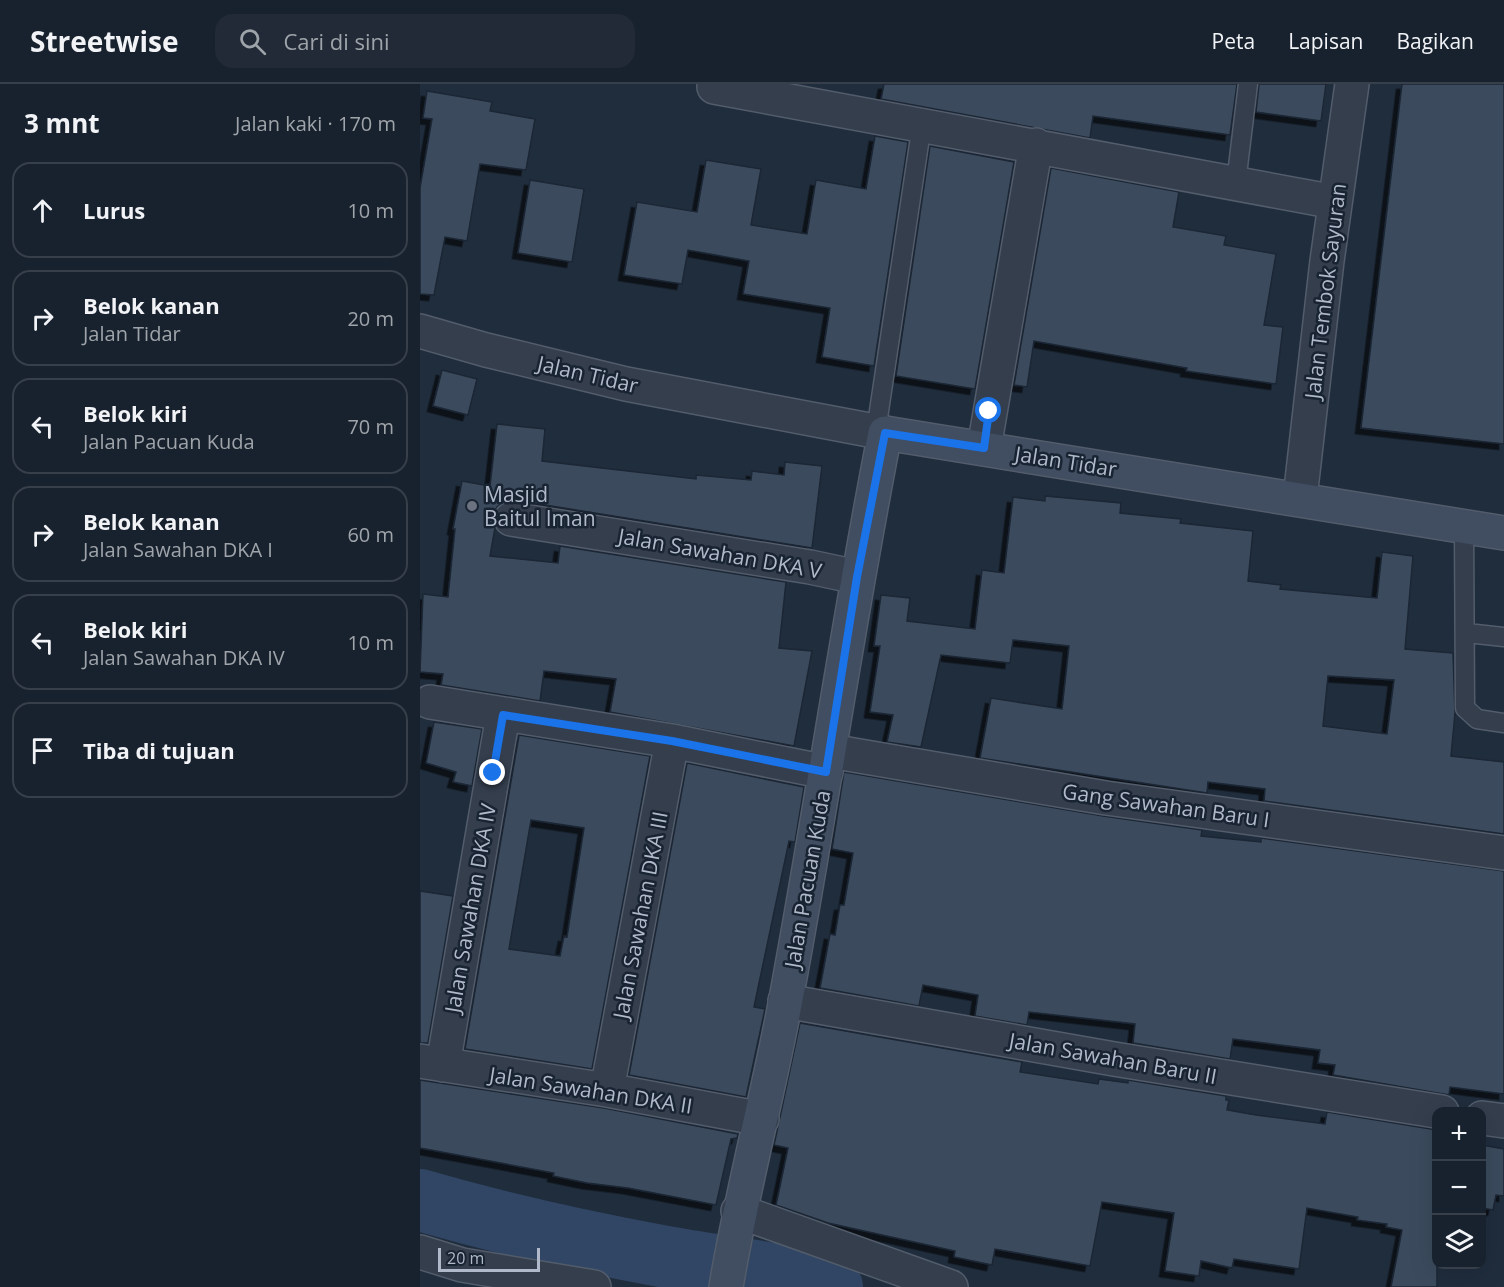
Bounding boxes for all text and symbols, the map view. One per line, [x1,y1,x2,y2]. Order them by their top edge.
search box [215,14,635,68]
text: Streetwise [30,22,179,60]
icon: search [236,25,269,58]
text: Cari di sini [284,26,390,56]
text: Peta [1212,27,1255,55]
text: Lapisan [1288,27,1363,55]
text: Bagikan [1396,27,1474,55]
text: 3 mnt [24,105,100,141]
text: Jalan kaki · 170 m [235,110,396,137]
street label: Jalan Tembok Sayuran [1298,182,1352,402]
icon: ahead [26,194,59,227]
text: Lurus [83,195,145,225]
text: 10 m [347,197,394,224]
text: Belok kanan [83,290,220,320]
icon: right [26,302,59,335]
text: 20 m [347,305,394,332]
text: Jalan Tidar [83,320,181,347]
street label: Jalan Tidar [533,348,642,399]
route start [975,397,1001,423]
text: Belok kiri [83,398,188,428]
icon: left [26,410,59,443]
text: 70 m [347,413,394,440]
text: Jalan Pacuan Kuda [83,428,255,455]
street label: Jalan Tidar [1011,439,1119,483]
place label: Masjid Baitul Iman [484,480,596,532]
marker: Masjid Baitul Iman [465,499,479,513]
text: Belok kanan [83,506,220,536]
icon: right [26,518,59,551]
text: 60 m [347,521,394,548]
street label: Jalan Sawahan DKA V [614,521,824,585]
text: Jalan Sawahan DKA I [83,536,273,563]
text: Belok kiri [83,614,188,644]
icon: left [26,626,59,659]
text: 10 m [347,629,394,656]
text: Jalan Sawahan DKA IV [83,644,285,671]
icon: arrive [26,734,59,767]
text: Tiba di tujuan [83,735,235,765]
route end [479,759,505,785]
street label: Gang Sawahan Baru I [1061,777,1271,833]
street label: Jalan Pacuan Kuda [777,788,836,972]
street label: Jalan Sawahan DKA IV [437,801,502,1017]
street label: Jalan Sawahan DKA III [606,809,674,1023]
street label: Jalan Sawahan Baru II [1005,1026,1219,1090]
street label: Jalan Sawahan DKA II [486,1060,695,1120]
map controls [1432,1107,1486,1269]
button: + [1432,1107,1486,1161]
button: − [1432,1161,1486,1215]
button: layers [1432,1215,1486,1269]
scale bar [438,1245,540,1272]
text: 20 m [447,1247,484,1269]

